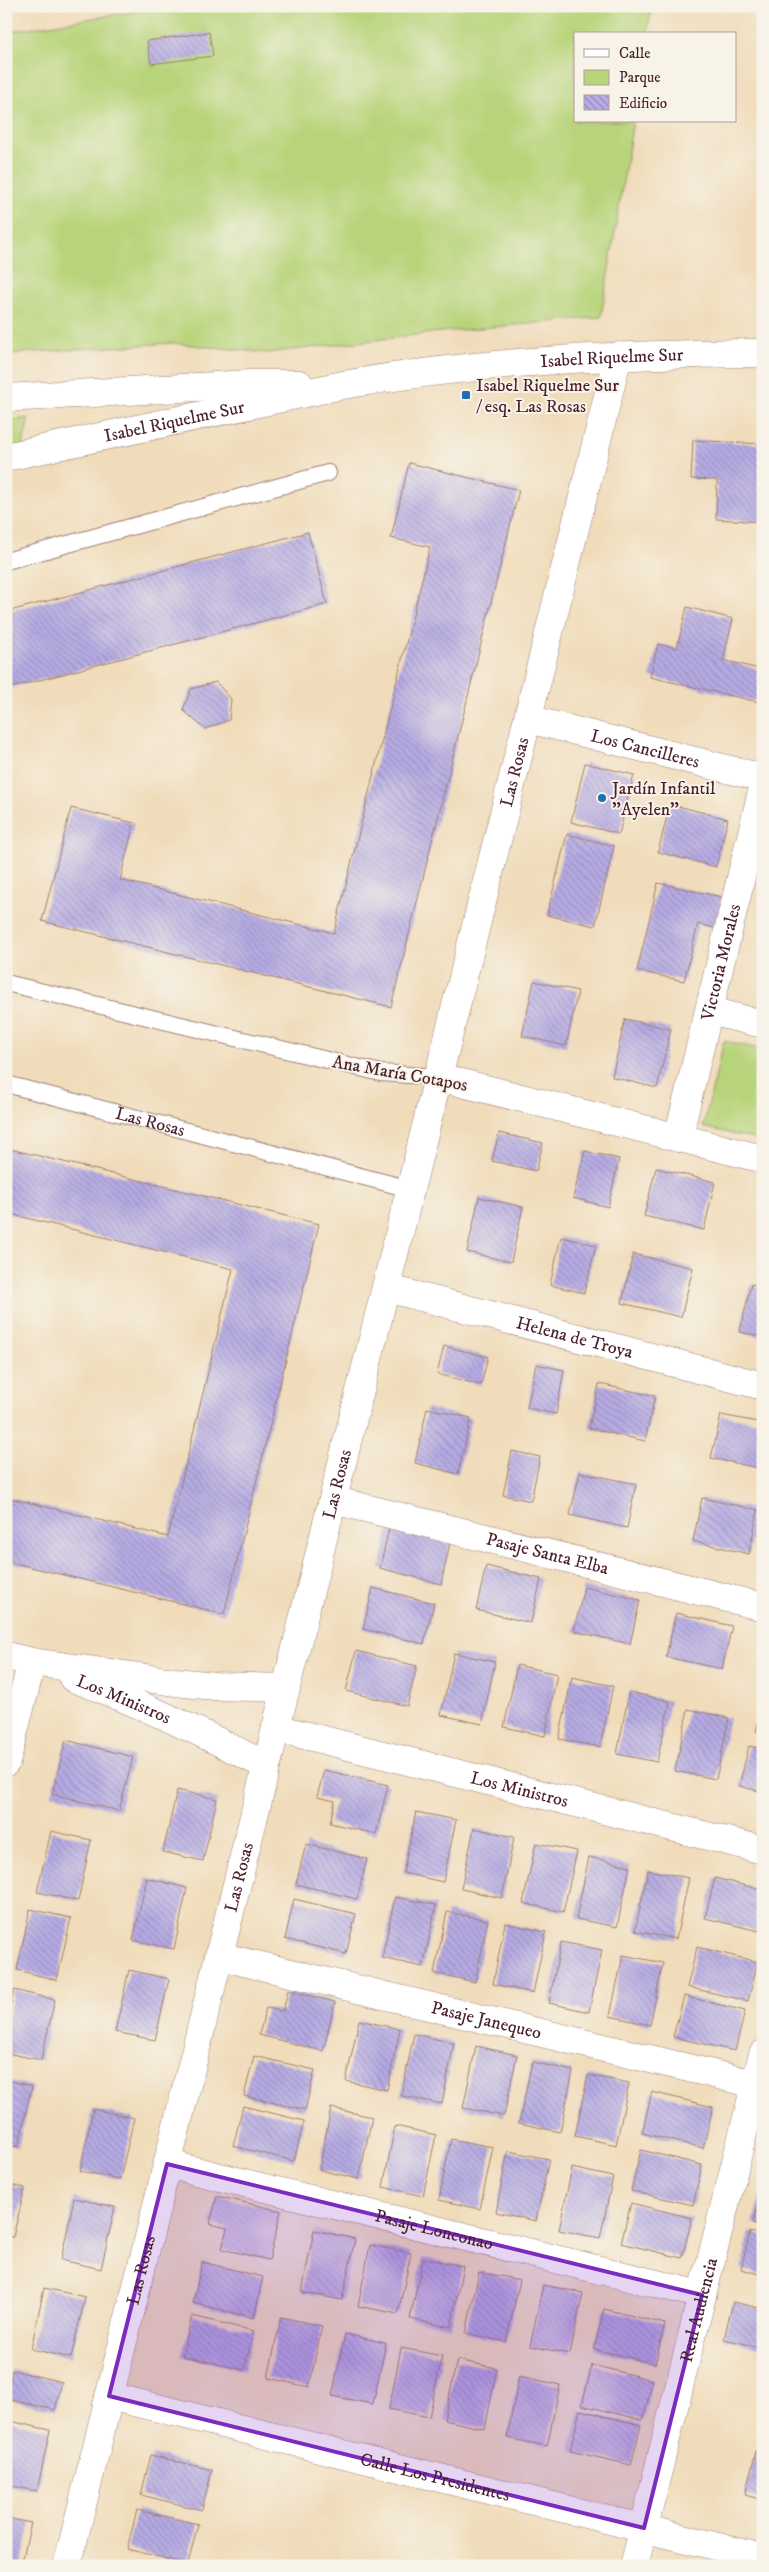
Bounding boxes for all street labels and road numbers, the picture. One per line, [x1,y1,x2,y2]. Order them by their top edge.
street label: Isabel Riquelme Sur [540,344,684,373]
street label: Isabel Riquelme Sur [102,396,247,448]
street label: Los Cancilleres [588,725,702,774]
street label: Las Rosas [496,735,535,809]
street label: Victoria Morales [697,902,746,1024]
street label: Ana María Cotapos [330,1051,469,1097]
street label: Las Rosas [113,1103,187,1142]
street label: Helena de Troya [514,1312,636,1364]
street label: Las Rosas [318,1447,357,1521]
street label: Pasaje Santa Elba [484,1529,611,1580]
street label: Los Ministros [73,1670,174,1729]
street label: Los Ministros [468,1767,570,1813]
street label: Las Rosas [220,1840,259,1914]
street label: Pasaje Janequeo [429,1997,544,2045]
street label: Pasaje Lonconao [373,2205,495,2255]
street label: Las Rosas [123,2233,161,2307]
street label: Real Audiencia [676,2255,723,2365]
street label: Calle Los Presidentes [358,2449,512,2507]

